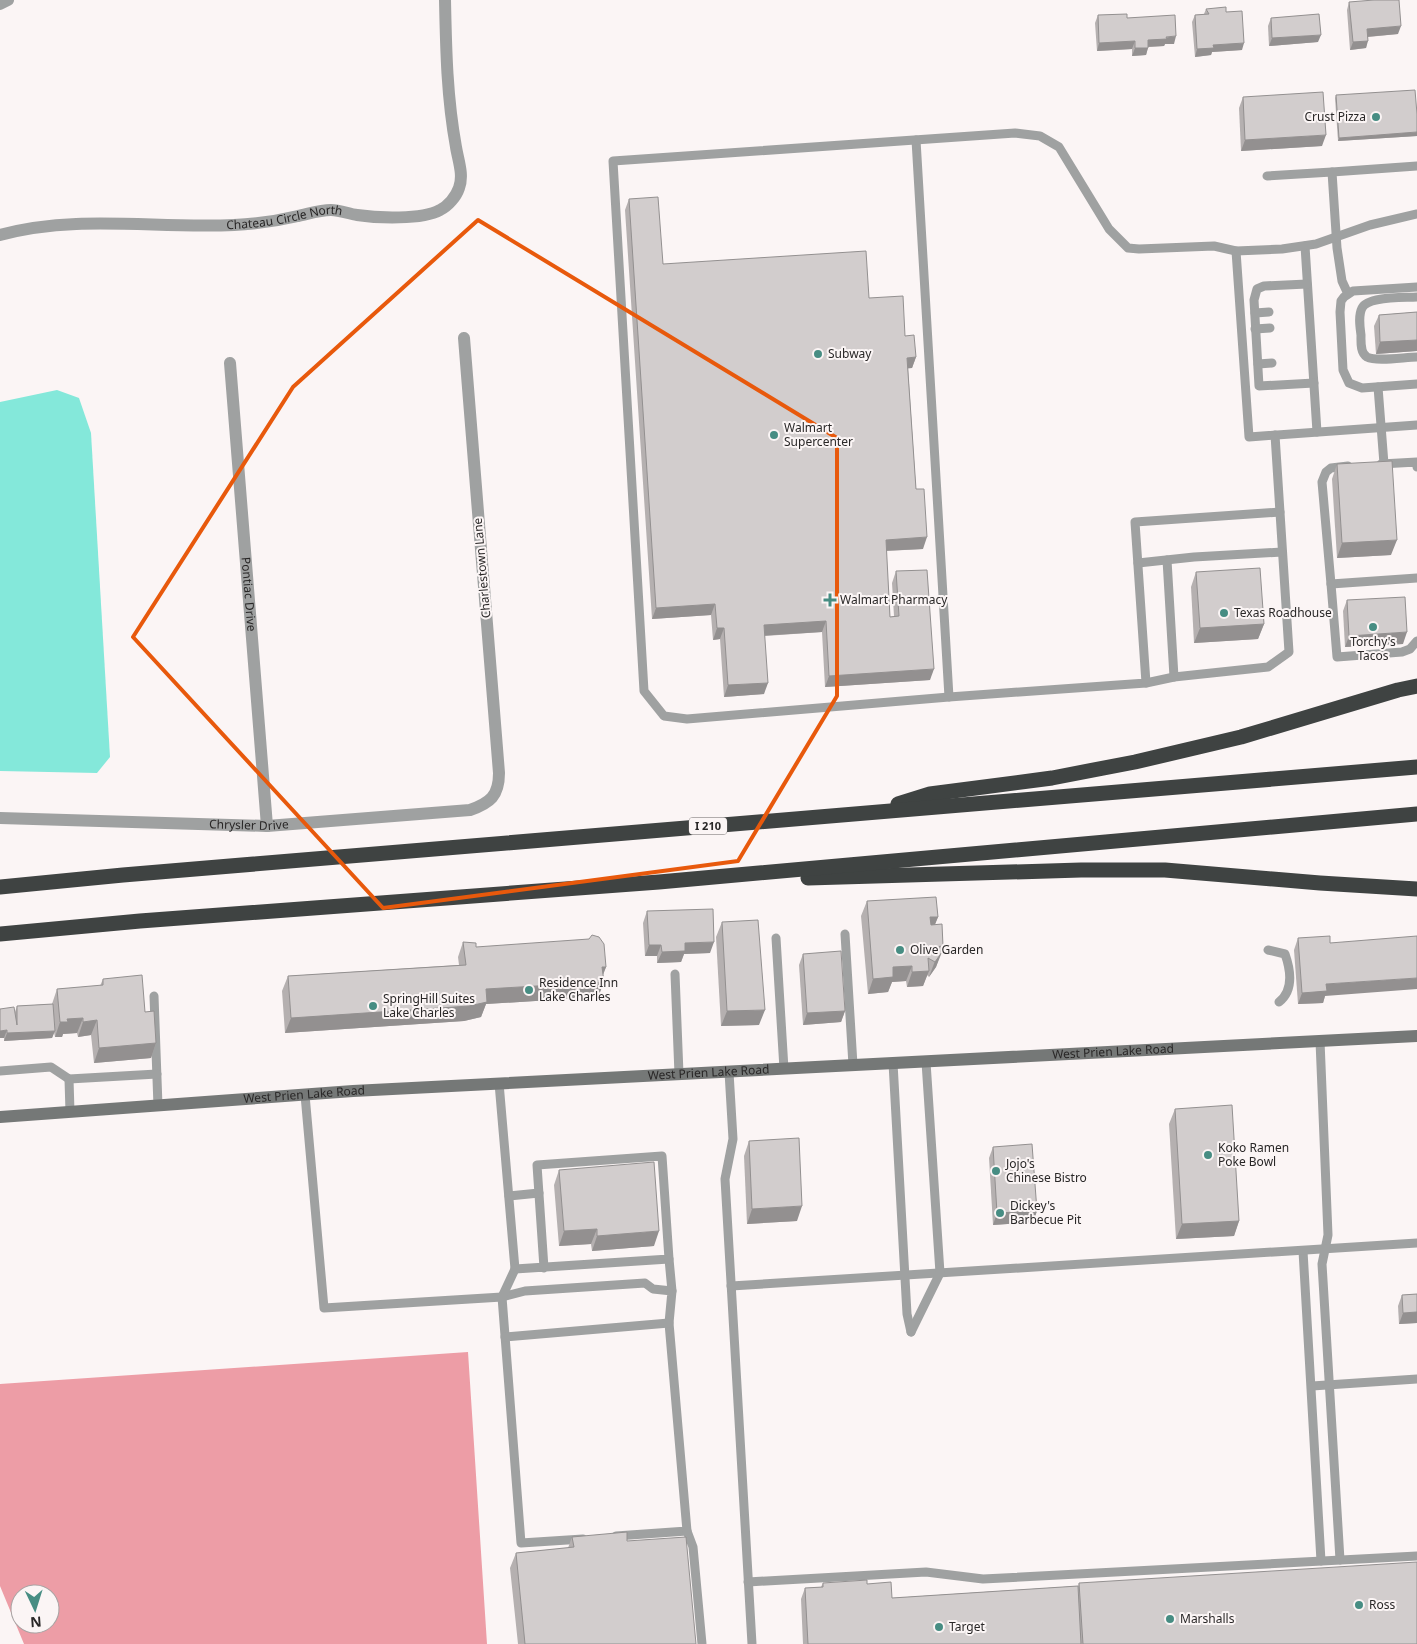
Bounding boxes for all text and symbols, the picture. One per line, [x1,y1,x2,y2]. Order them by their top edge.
place label: Crust Pizza [1304,108,1366,125]
marker: Crust Pizza [1370,111,1382,123]
street label: Chateau Circle North [226,201,344,233]
place label: Subway [828,345,872,362]
marker: Subway [812,348,824,360]
place label: Walmart Supercenter [784,419,853,450]
marker: Walmart Supercenter [768,429,780,441]
street label: Charlestown Lane [469,517,494,619]
street label: Pontiac Drive [238,556,260,632]
place label: Walmart Pharmacy [840,591,948,608]
marker: Walmart Pharmacy [824,594,836,606]
place label: Texas Roadhouse [1234,604,1332,621]
marker: Texas Roadhouse [1218,607,1230,619]
marker: Torchy's Tacos [1367,621,1379,633]
place label: Torchy's Tacos [1350,633,1396,664]
street label: Chrysler Drive [209,815,289,834]
road number: I 210 [689,818,727,834]
place label: Olive Garden [910,941,983,958]
marker: Olive Garden [894,944,906,956]
place label: Residence Inn Lake Charles [539,974,618,1005]
marker: Residence Inn Lake Charles [523,984,535,996]
place label: SpringHill Suites Lake Charles [383,990,475,1021]
marker: SpringHill Suites Lake Charles [367,1000,379,1012]
street label: West Prien Lake Road [1052,1040,1174,1063]
street label: West Prien Lake Road [647,1060,770,1084]
street label: West Prien Lake Road [243,1081,365,1107]
place label: Koko Ramen Poke Bowl [1218,1139,1289,1170]
marker: Koko Ramen Poke Bowl [1202,1149,1214,1161]
place label: Jojo's Chinese Bistro [1005,1155,1087,1186]
marker: Jojo's Chinese Bistro [990,1165,1002,1177]
place label: Dickey's Barbecue Pit [1010,1197,1082,1228]
marker: Dickey's Barbecue Pit [994,1207,1006,1219]
north arrow [10,1584,60,1634]
place label: Ross [1369,1596,1395,1613]
marker: Ross [1353,1599,1365,1611]
place label: Marshalls [1180,1610,1235,1627]
text: N [30,1613,42,1632]
marker: Marshalls [1164,1613,1176,1625]
place label: Target [949,1618,985,1635]
marker: Target [933,1621,945,1633]

